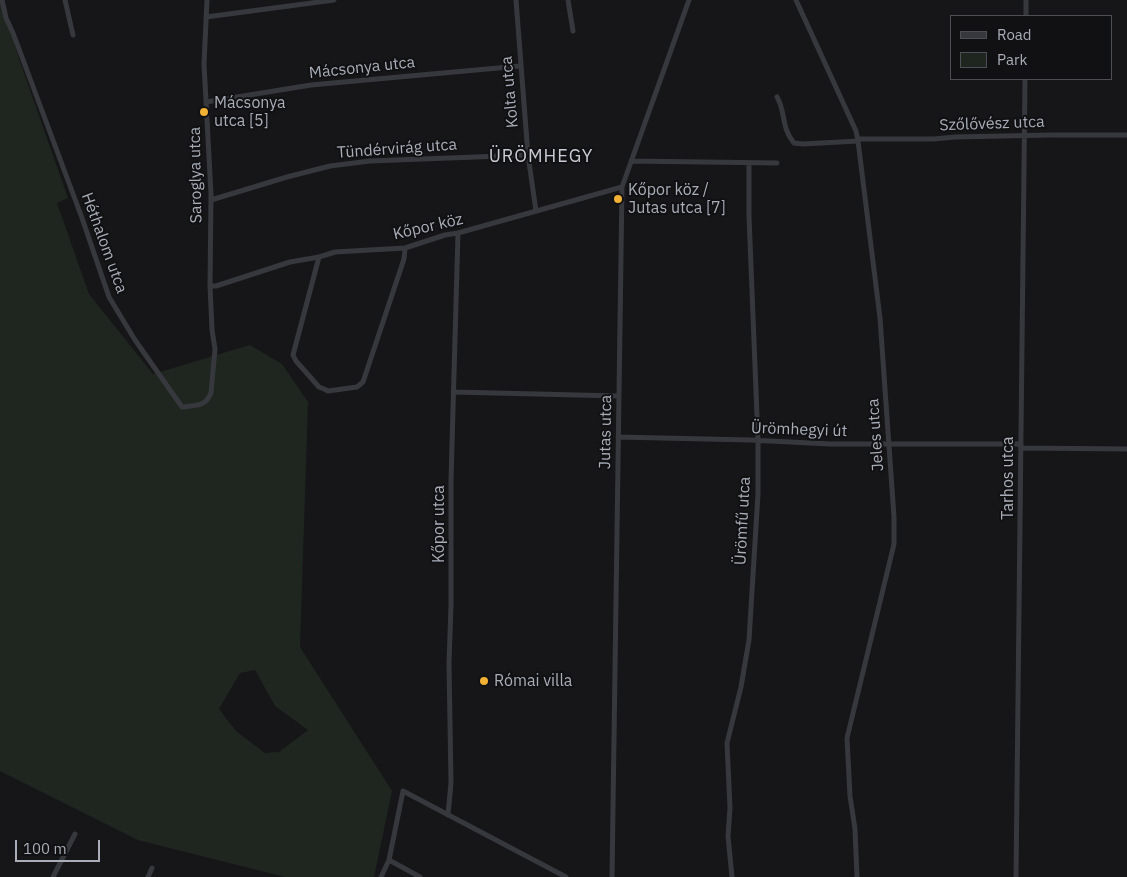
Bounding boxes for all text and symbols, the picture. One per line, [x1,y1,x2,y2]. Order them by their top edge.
legend [950,15,1112,80]
text: Road [997,25,1032,44]
text: Park [997,50,1027,69]
street label: Mácsonya utca [308,53,416,83]
street label: Kolta utca [497,55,523,129]
place label: Mácsonya utca [5] [214,93,286,131]
marker: Mácsonya utca [5] [198,106,210,118]
street label: Szőlővész utca [939,113,1045,135]
street label: Saroglya utca [186,127,206,223]
street label: Tündérvirág utca [336,135,458,163]
district label: ÜRÖMHEGY [488,146,594,168]
place label: Kőpor köz / Jutas utca [7] [628,180,726,218]
street label: Héthalom utca [77,190,131,296]
marker: Kőpor köz / Jutas utca [7] [612,193,624,205]
street label: Kőpor köz [391,210,465,244]
street label: Jutas utca [596,395,616,469]
street label: Jeles utca [864,398,888,472]
street label: Ürömhegyi út [750,419,848,441]
street label: Tarhos utca [998,436,1018,520]
street label: Ürömfű utca [731,476,755,566]
street label: Kőpor utca [429,485,449,563]
place label: Római villa [494,671,572,691]
marker: Római villa [478,675,490,687]
scale bar [18,830,102,862]
text: 100 m [23,839,67,858]

